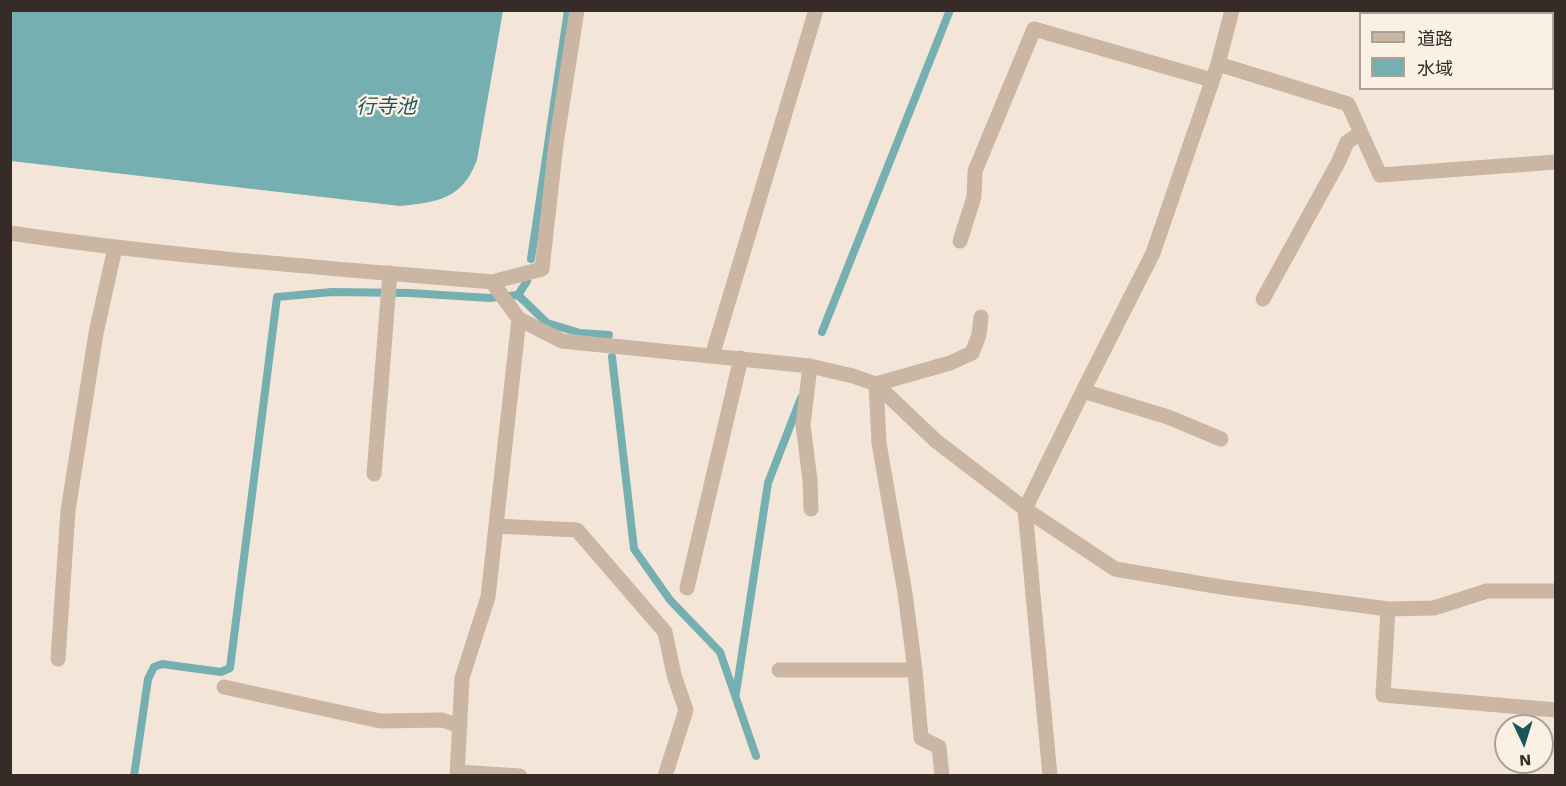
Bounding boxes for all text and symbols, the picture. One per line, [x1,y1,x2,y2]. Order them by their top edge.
legend [1359,12,1554,90]
text: 道路 [1417,28,1453,49]
text: 水域 [1417,58,1453,79]
water label: 行寺池 [356,95,416,119]
north arrow [1494,714,1554,774]
text: N [1519,751,1532,770]

